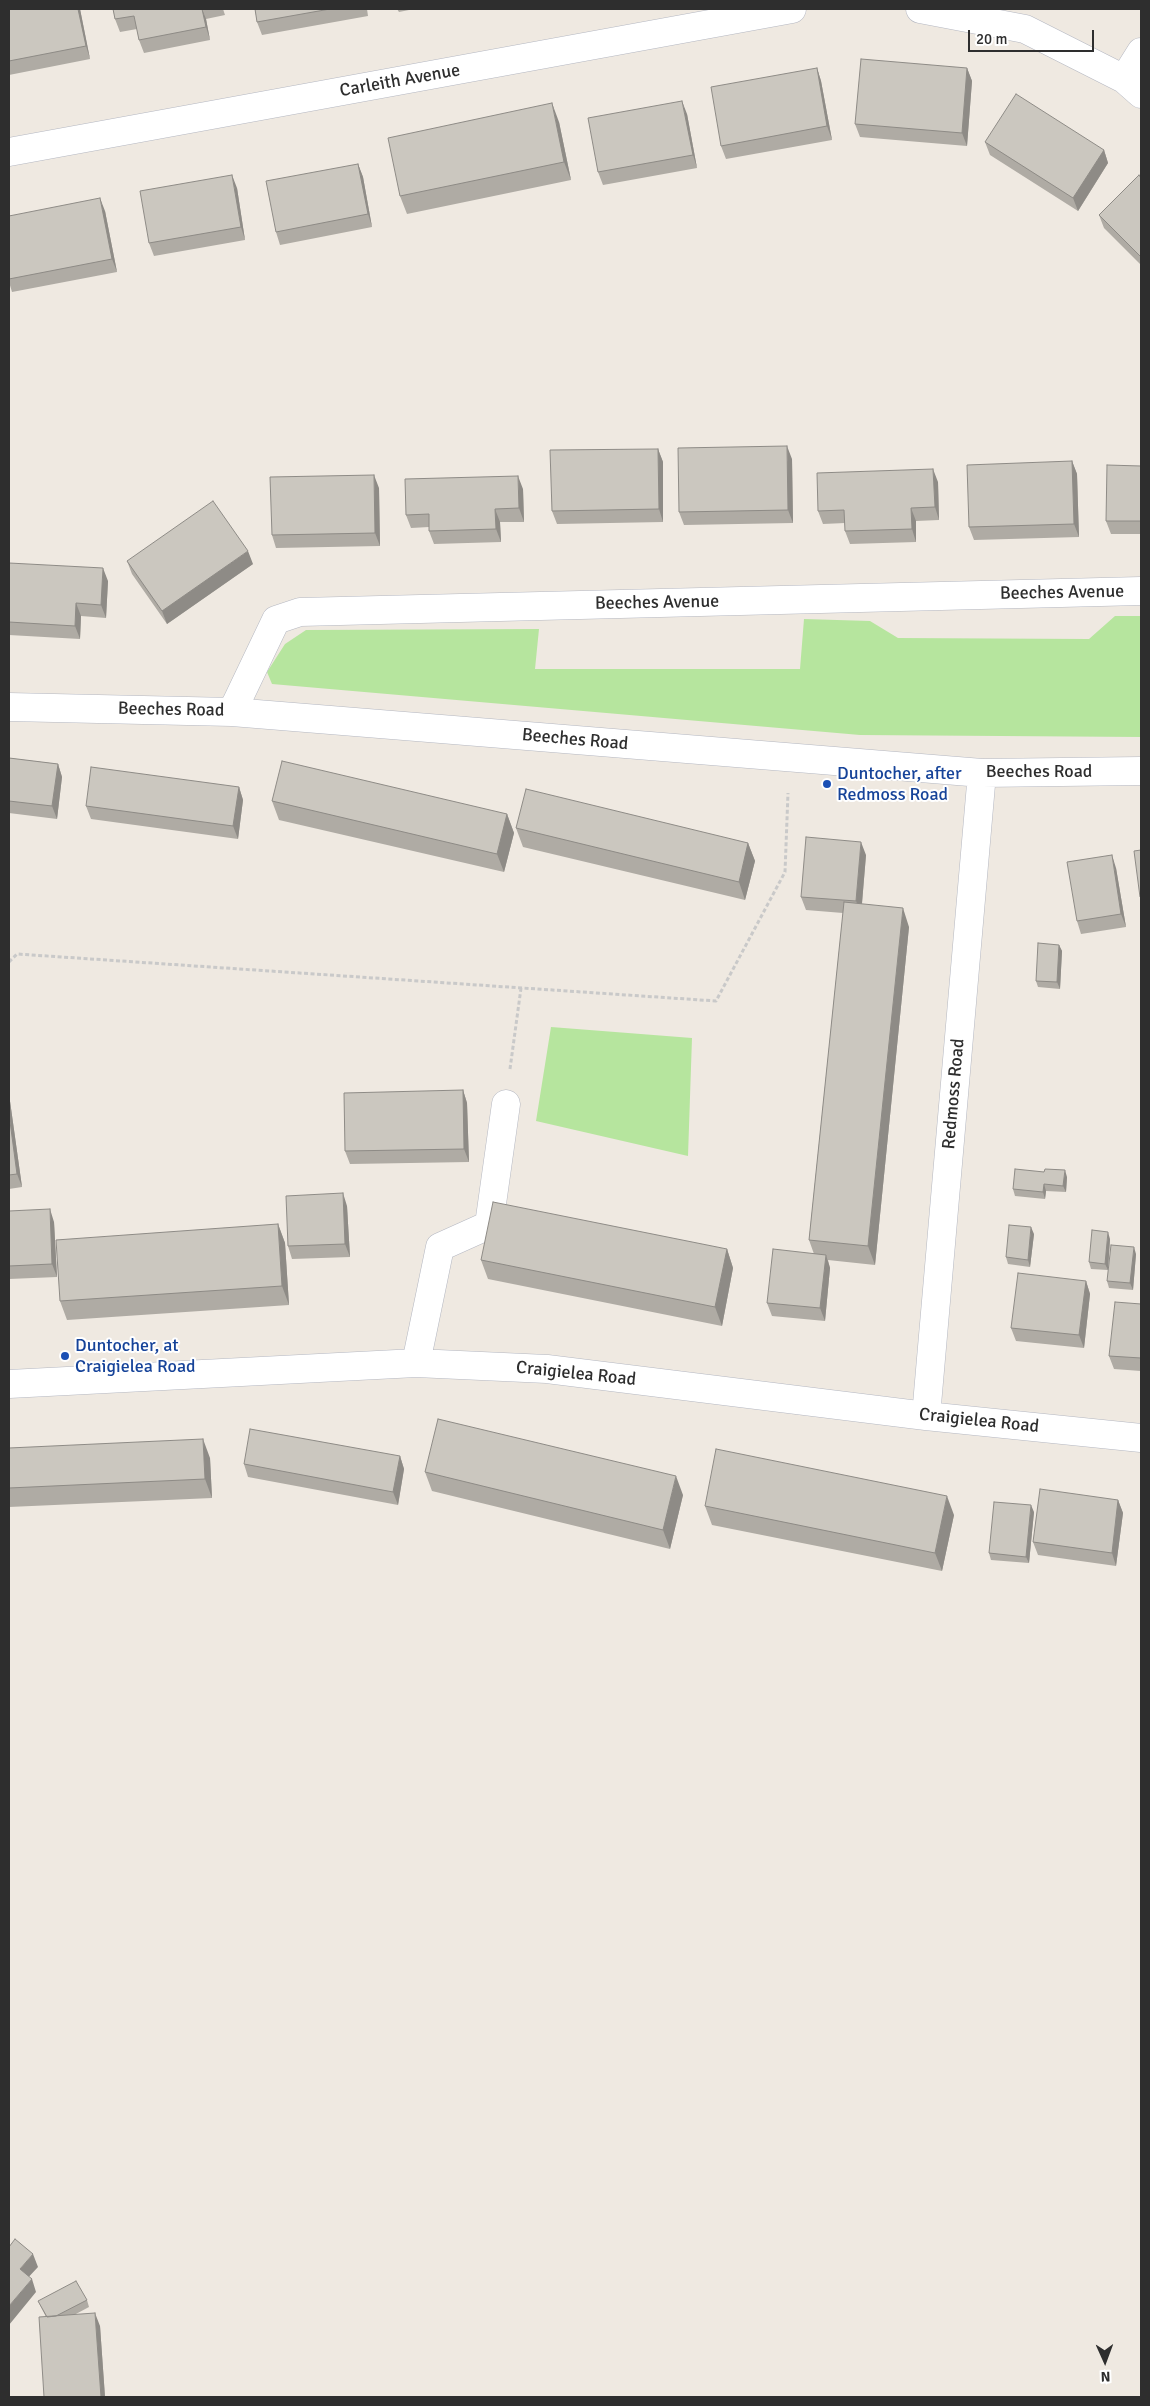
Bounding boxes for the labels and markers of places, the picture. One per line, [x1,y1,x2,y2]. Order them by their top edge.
place label: Duntocher, after Redmoss Road [837,763,962,806]
marker: Duntocher, after Redmoss Road [821,778,833,790]
place label: Duntocher, at Craigielea Road [75,1335,195,1378]
marker: Duntocher, at Craigielea Road [59,1350,71,1362]

